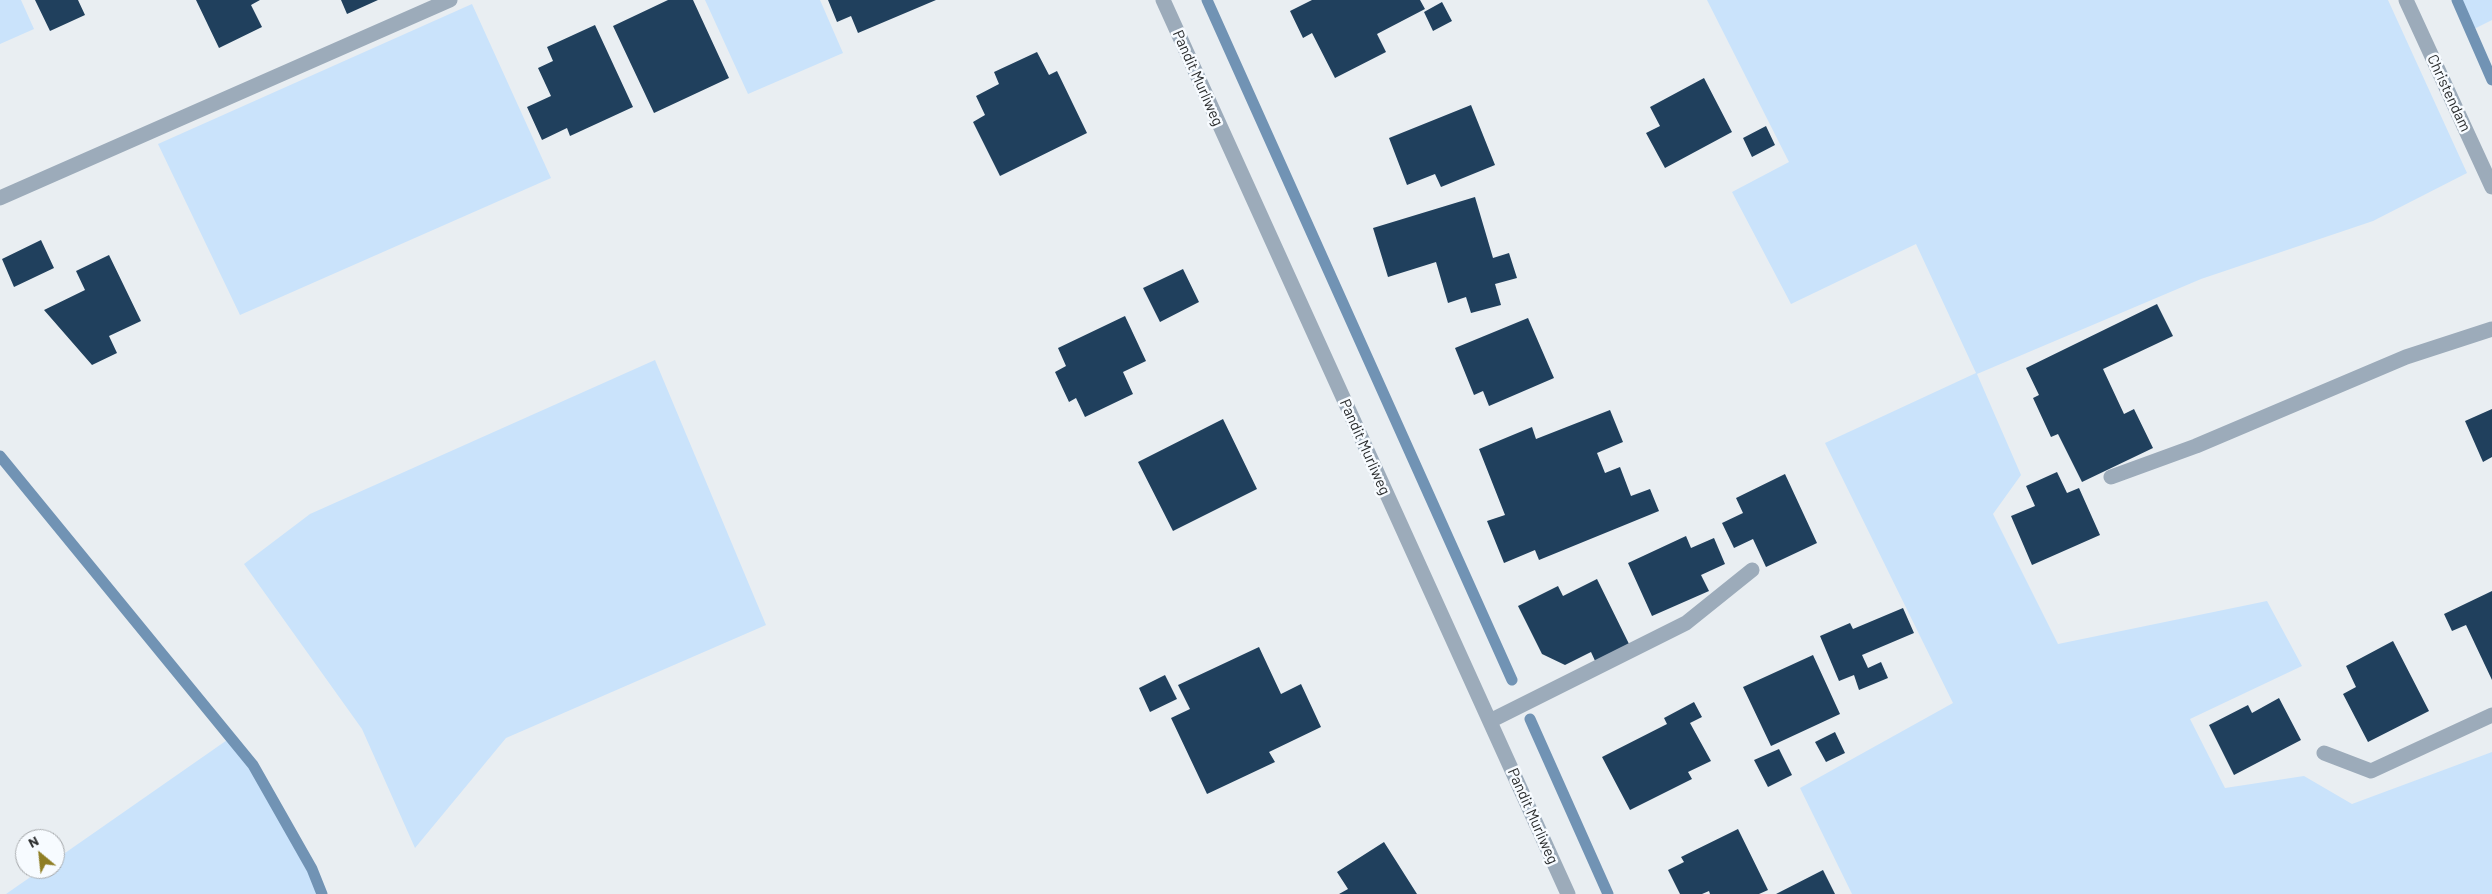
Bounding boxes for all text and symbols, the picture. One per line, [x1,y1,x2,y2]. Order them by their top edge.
street label: Pandit Murliweg [1169,27,1227,129]
street label: Christendam [2423,52,2475,134]
street label: Pandit Murliweg [1336,396,1394,498]
street label: Pandit Murliweg [1504,765,1562,867]
north arrow [15,829,65,879]
text: N [25,832,41,851]

